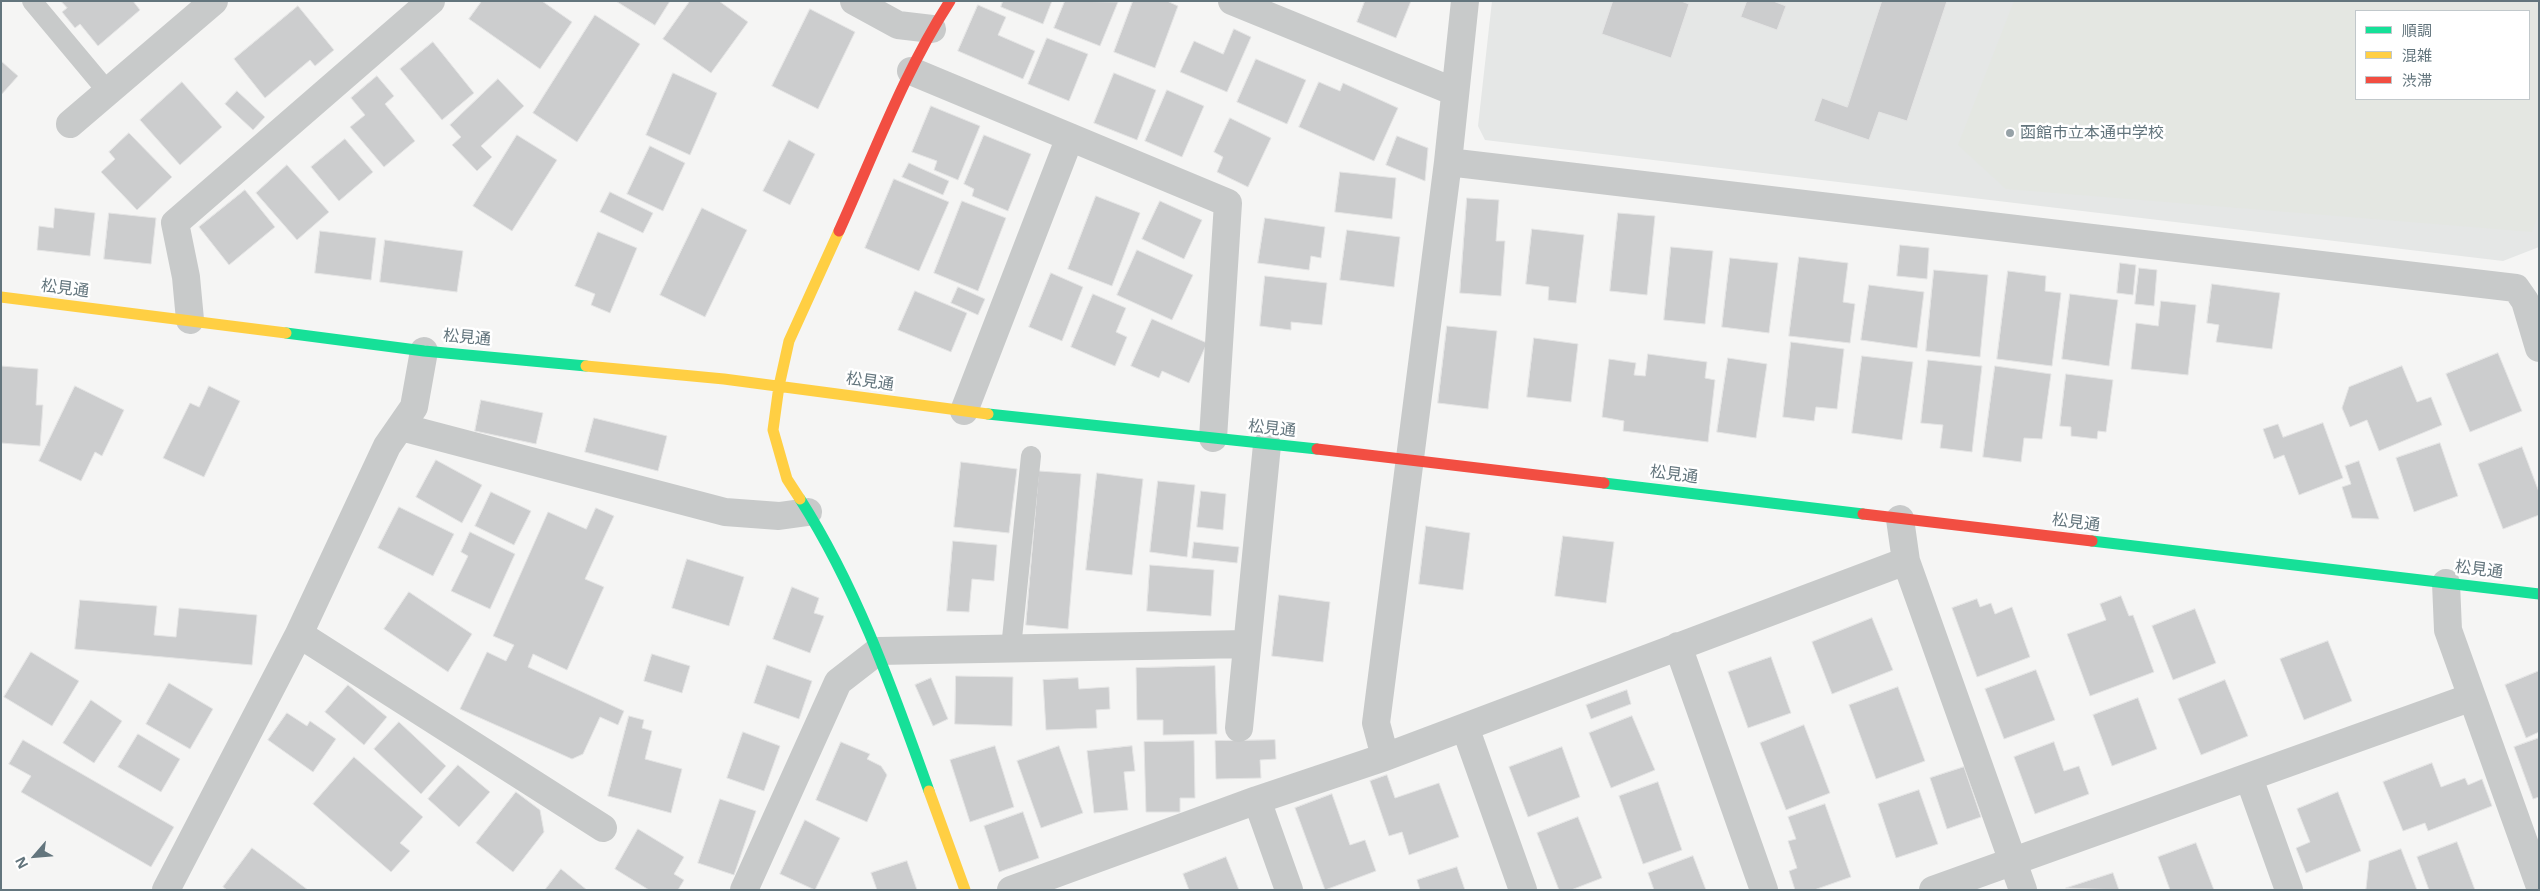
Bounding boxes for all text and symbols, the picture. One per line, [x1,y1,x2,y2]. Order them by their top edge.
legend [2355,10,2530,100]
text: 順調 [2402,20,2432,40]
text: 混雑 [2402,45,2432,65]
text: 渋滞 [2402,70,2432,90]
place label: 函館市立本通中学校 [2020,123,2164,143]
marker: 函館市立本通中学校 [2004,127,2016,139]
street label: 松見通 [40,277,90,301]
street label: 松見通 [442,326,492,350]
street label: 松見通 [845,369,895,395]
street label: 松見通 [1247,417,1297,441]
street label: 松見通 [1649,463,1699,487]
street label: 松見通 [2051,511,2101,535]
street label: 松見通 [2454,558,2504,582]
north arrow [10,831,60,881]
text: N [10,854,32,872]

